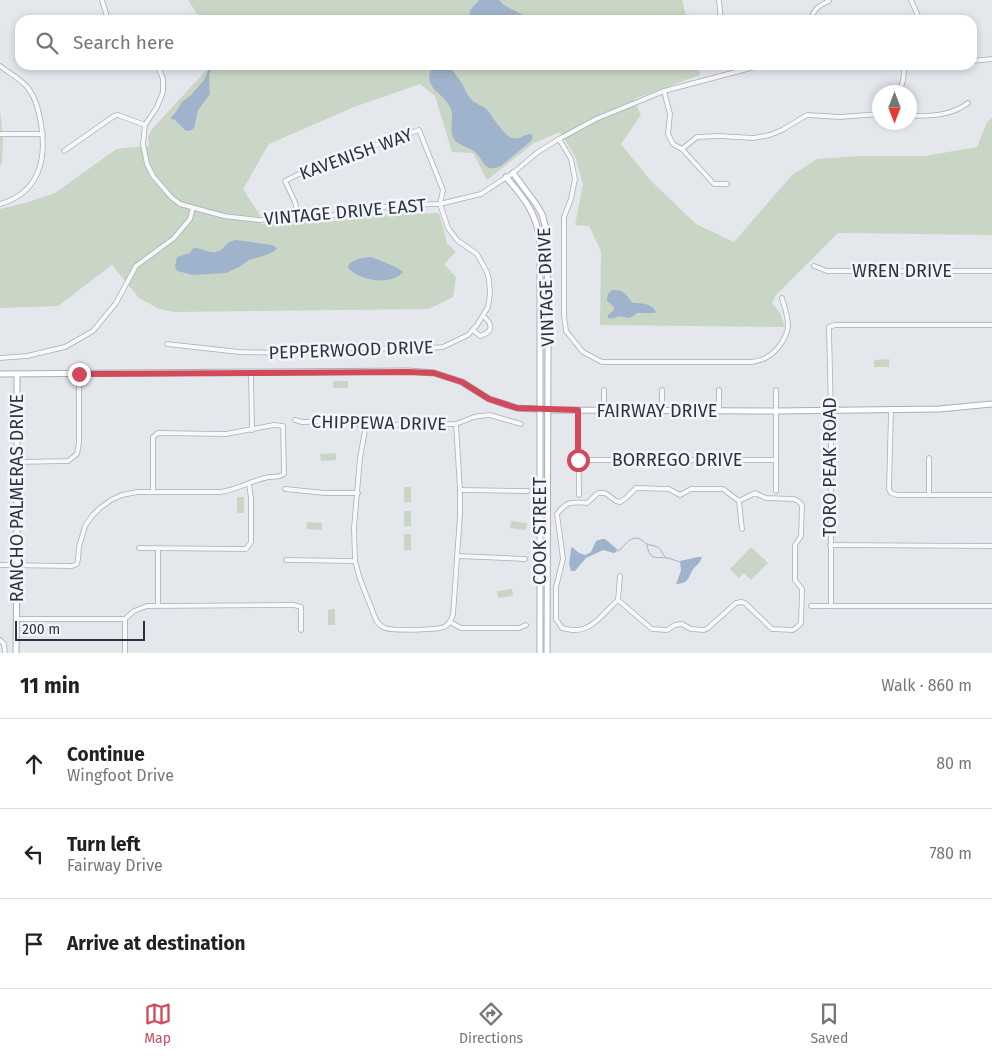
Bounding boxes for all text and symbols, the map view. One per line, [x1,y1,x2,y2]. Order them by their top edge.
search box [15,15,977,70]
icon: search [33,29,61,57]
text: Search here [73,31,174,54]
north arrow [872,85,917,130]
street label: KAVENISH WAY [296,123,416,185]
street label: VINTAGE DRIVE EAST [263,194,428,230]
street label: VINTAGE DRIVE [533,227,559,347]
street label: WREN DRIVE [852,260,952,282]
street label: PEPPERWOOD DRIVE [268,336,434,364]
route end [68,363,91,386]
street label: RANCHO PALMERAS DRIVE [6,394,28,602]
street label: TORO PEAK ROAD [819,397,841,537]
street label: FAIRWAY DRIVE [597,400,717,422]
street label: CHIPPEWA DRIVE [311,411,447,435]
route start [567,449,590,472]
street label: BORREGO DRIVE [612,449,742,471]
street label: COOK STREET [529,476,551,585]
scale bar [15,618,145,641]
text: 200 m [22,621,60,638]
text: 11 min [20,673,80,699]
text: Walk · 860 m [881,676,972,695]
text: Continue [67,743,145,766]
icon: ahead [20,750,48,778]
text: 80 m [936,754,972,773]
text: Wingfoot Drive [67,766,174,785]
text: Turn left [67,833,141,856]
icon: left [20,840,48,868]
text: 780 m [930,844,972,863]
text: Fairway Drive [67,856,163,875]
icon: arrive [20,930,48,958]
text: Arrive at destination [67,932,246,955]
tab: Map [144,1000,172,1047]
tab: Directions [459,1000,523,1047]
tab: Saved [810,1000,848,1047]

